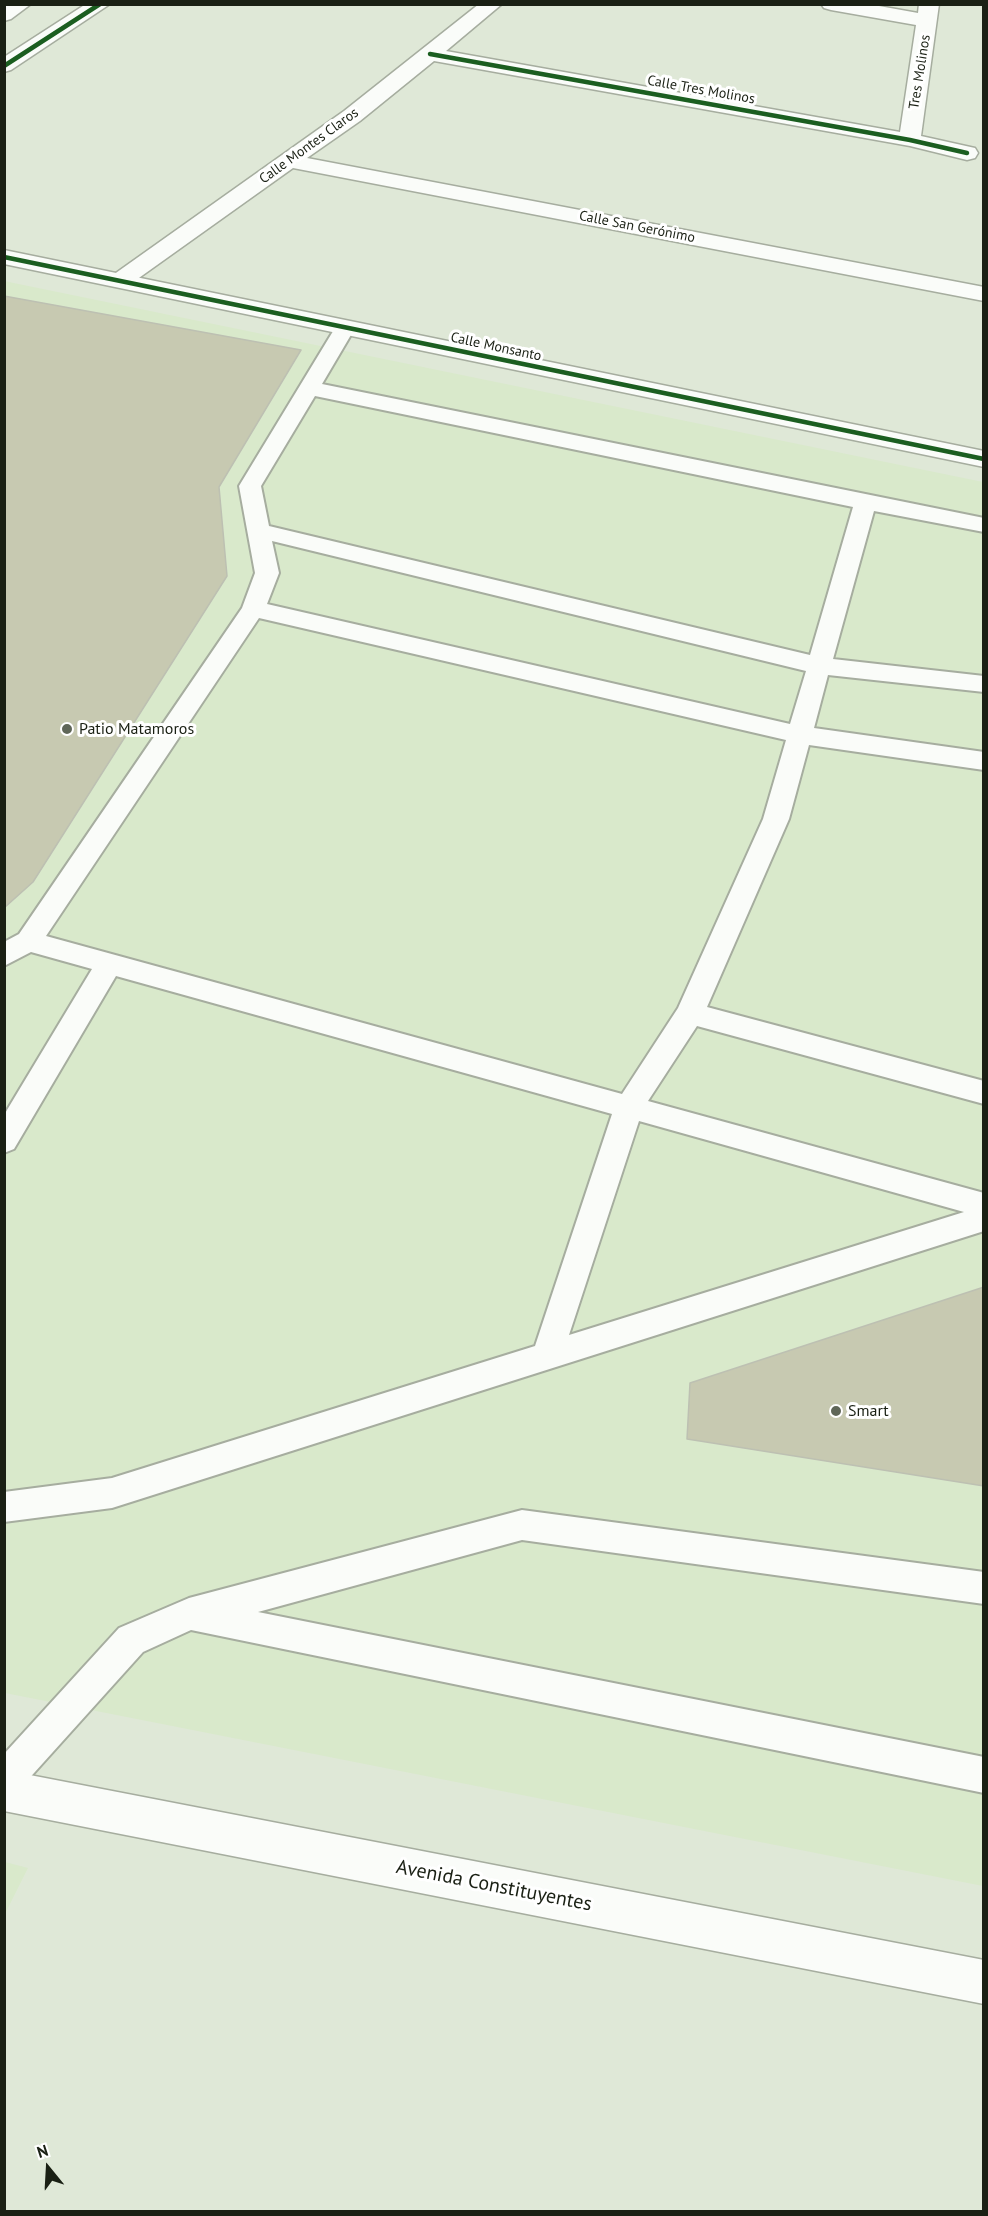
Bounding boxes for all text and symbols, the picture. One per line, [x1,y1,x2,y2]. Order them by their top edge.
street label: Tres Molinos [906,34,934,110]
street label: Calle Tres Molinos [646,72,756,108]
street label: Calle Montes Claros [256,104,362,188]
street label: Calle San Gerónimo [578,208,696,246]
street label: Calle Monsanto [449,329,543,365]
place label: Patio Matamoros [79,719,194,739]
marker: Patio Matamoros [60,722,74,736]
place label: Smart [848,1401,889,1421]
marker: Smart [829,1404,843,1418]
street label: Avenida Constituyentes [394,1855,594,1917]
north arrow [18,2138,78,2198]
text: N [34,2140,51,2162]

